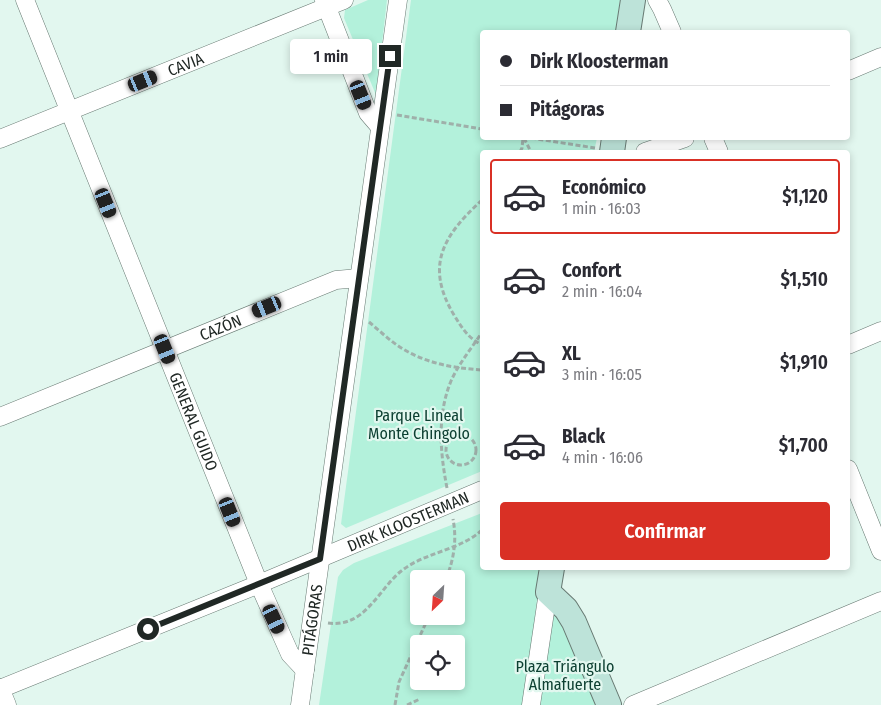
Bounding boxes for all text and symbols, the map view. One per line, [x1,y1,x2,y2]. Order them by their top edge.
callout: 1 min [290,38,372,74]
route end [379,45,401,67]
text: 1 min [314,47,348,66]
street label: CAVIA [165,49,207,80]
text: Dirk Kloosterman [530,50,668,73]
car [126,68,159,94]
car [348,78,373,112]
text: Pitágoras [530,98,604,121]
icon: car [502,174,547,219]
text: Económico [562,176,646,199]
text: $1,120 [782,185,828,208]
car [93,186,118,220]
text: 1 min · 16:03 [562,199,641,218]
icon: car [502,257,547,302]
text: Confort [562,259,622,282]
text: $1,510 [781,268,828,291]
text: 2 min · 16:04 [562,282,642,301]
car [250,294,283,320]
street label: CAZÓN [197,311,244,345]
car [152,332,177,366]
icon: car [502,340,547,385]
text: XL [562,342,581,365]
text: $1,910 [780,351,828,374]
text: 3 min · 16:05 [562,365,642,384]
street label: GENERAL GUIDO [165,370,222,473]
park label: Parque Lineal Monte Chingolo [368,406,470,443]
icon: car [502,423,547,468]
text: Black [562,425,605,448]
text: $1,700 [779,434,828,457]
text: 4 min · 16:06 [562,448,643,467]
street label: DIRK KLOOSTERMAN [344,488,472,556]
car [217,495,242,529]
button: Confirmar [500,502,830,560]
north arrow [410,570,465,625]
map controls [410,570,465,690]
street label: PITÁGORAS [298,583,327,657]
car [260,602,287,636]
route start [137,618,159,640]
button: locate [410,635,465,690]
park label: Plaza Triángulo Almafuerte [515,657,615,694]

